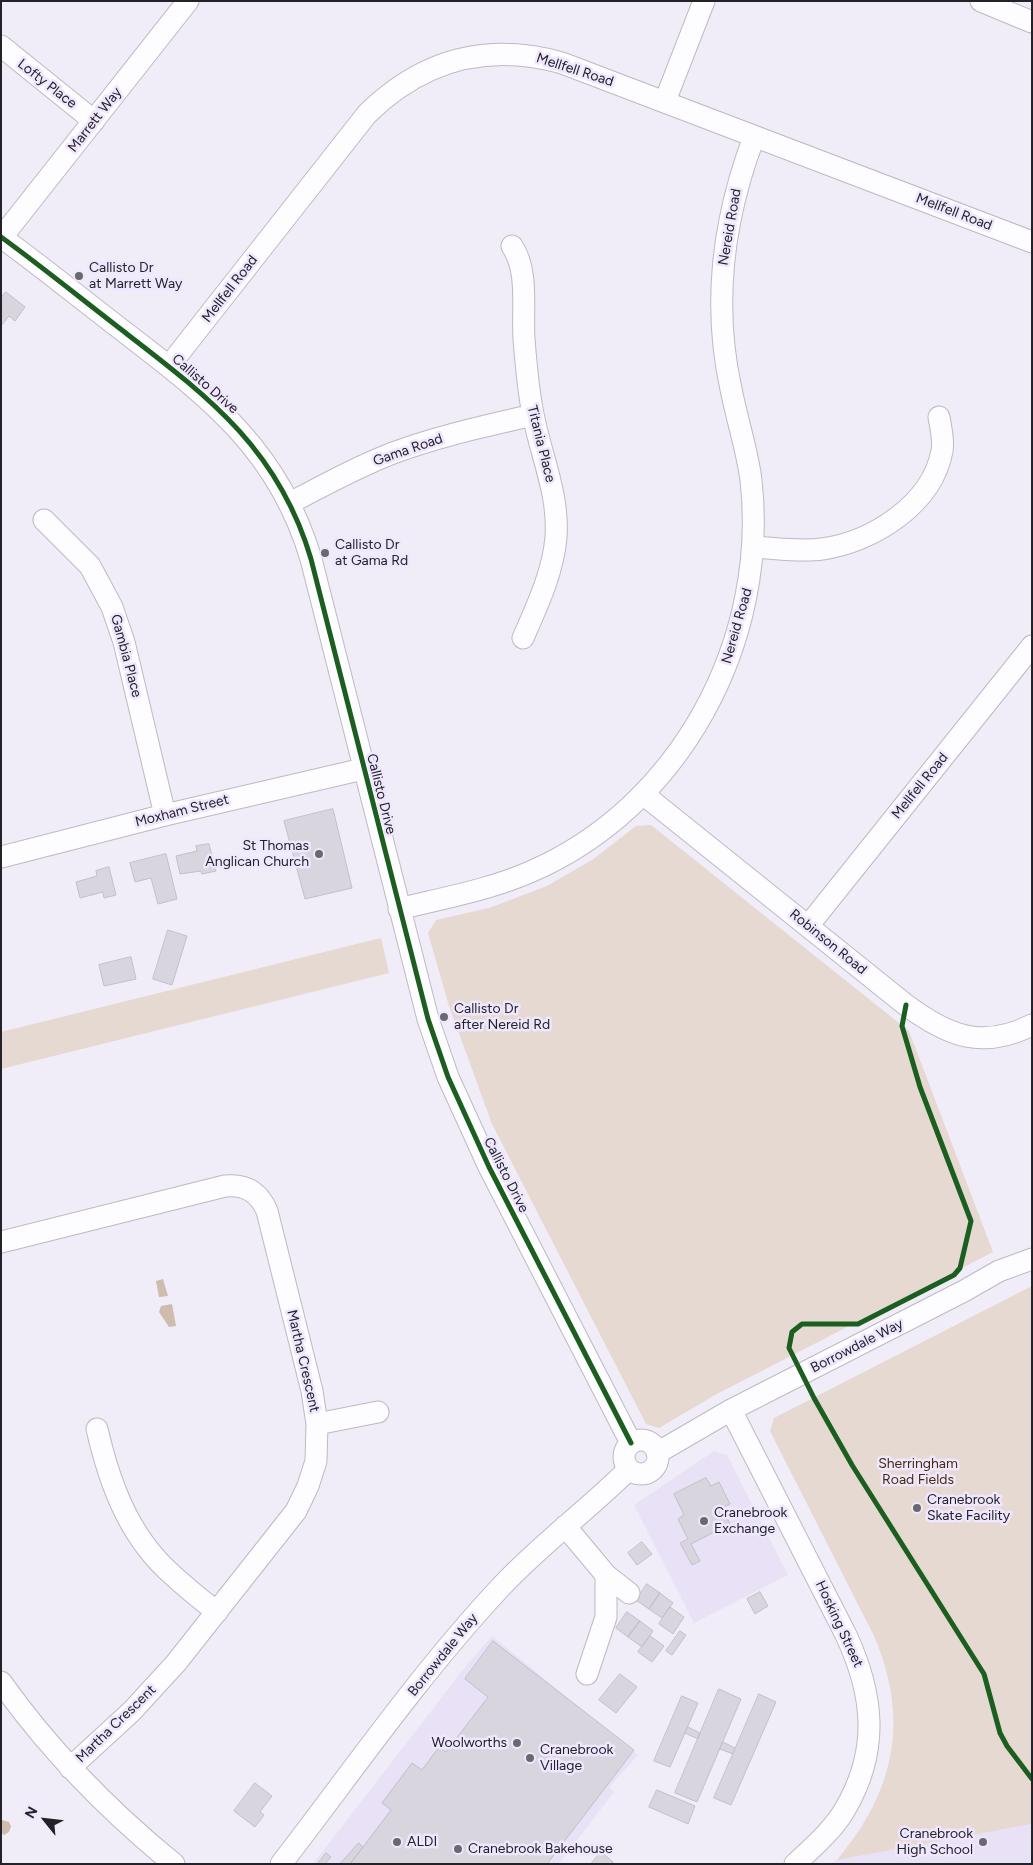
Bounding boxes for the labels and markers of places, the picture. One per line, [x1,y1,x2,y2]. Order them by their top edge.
place label: Callisto Dr at Marrett Way [89,260,182,292]
marker: Callisto Dr at Marrett Way [73,270,85,282]
place label: Callisto Dr at Gama Rd [335,537,408,570]
marker: Callisto Dr at Gama Rd [319,547,331,559]
place label: St Thomas Anglican Church [205,838,309,870]
marker: St Thomas Anglican Church [313,848,325,860]
place label: Callisto Dr after Nereid Rd [454,1001,550,1034]
marker: Callisto Dr after Nereid Rd [438,1011,450,1023]
place label: Cranebrook Skate Facility [927,1492,1010,1524]
marker: Cranebrook Skate Facility [911,1502,923,1514]
place label: Cranebrook Exchange [714,1505,787,1538]
marker: Cranebrook Exchange [698,1515,710,1527]
place label: Woolworths [432,1735,507,1751]
marker: Woolworths [511,1737,523,1749]
place label: Cranebrook Village [540,1742,613,1774]
marker: Cranebrook Village [524,1752,536,1764]
place label: Cranebrook High School [896,1826,973,1858]
place label: ALDI [407,1834,437,1850]
marker: ALDI [391,1836,403,1848]
marker: Cranebrook High School [977,1836,989,1848]
place label: Cranebrook Bakehouse [468,1841,613,1857]
marker: Cranebrook Bakehouse [452,1843,464,1855]

